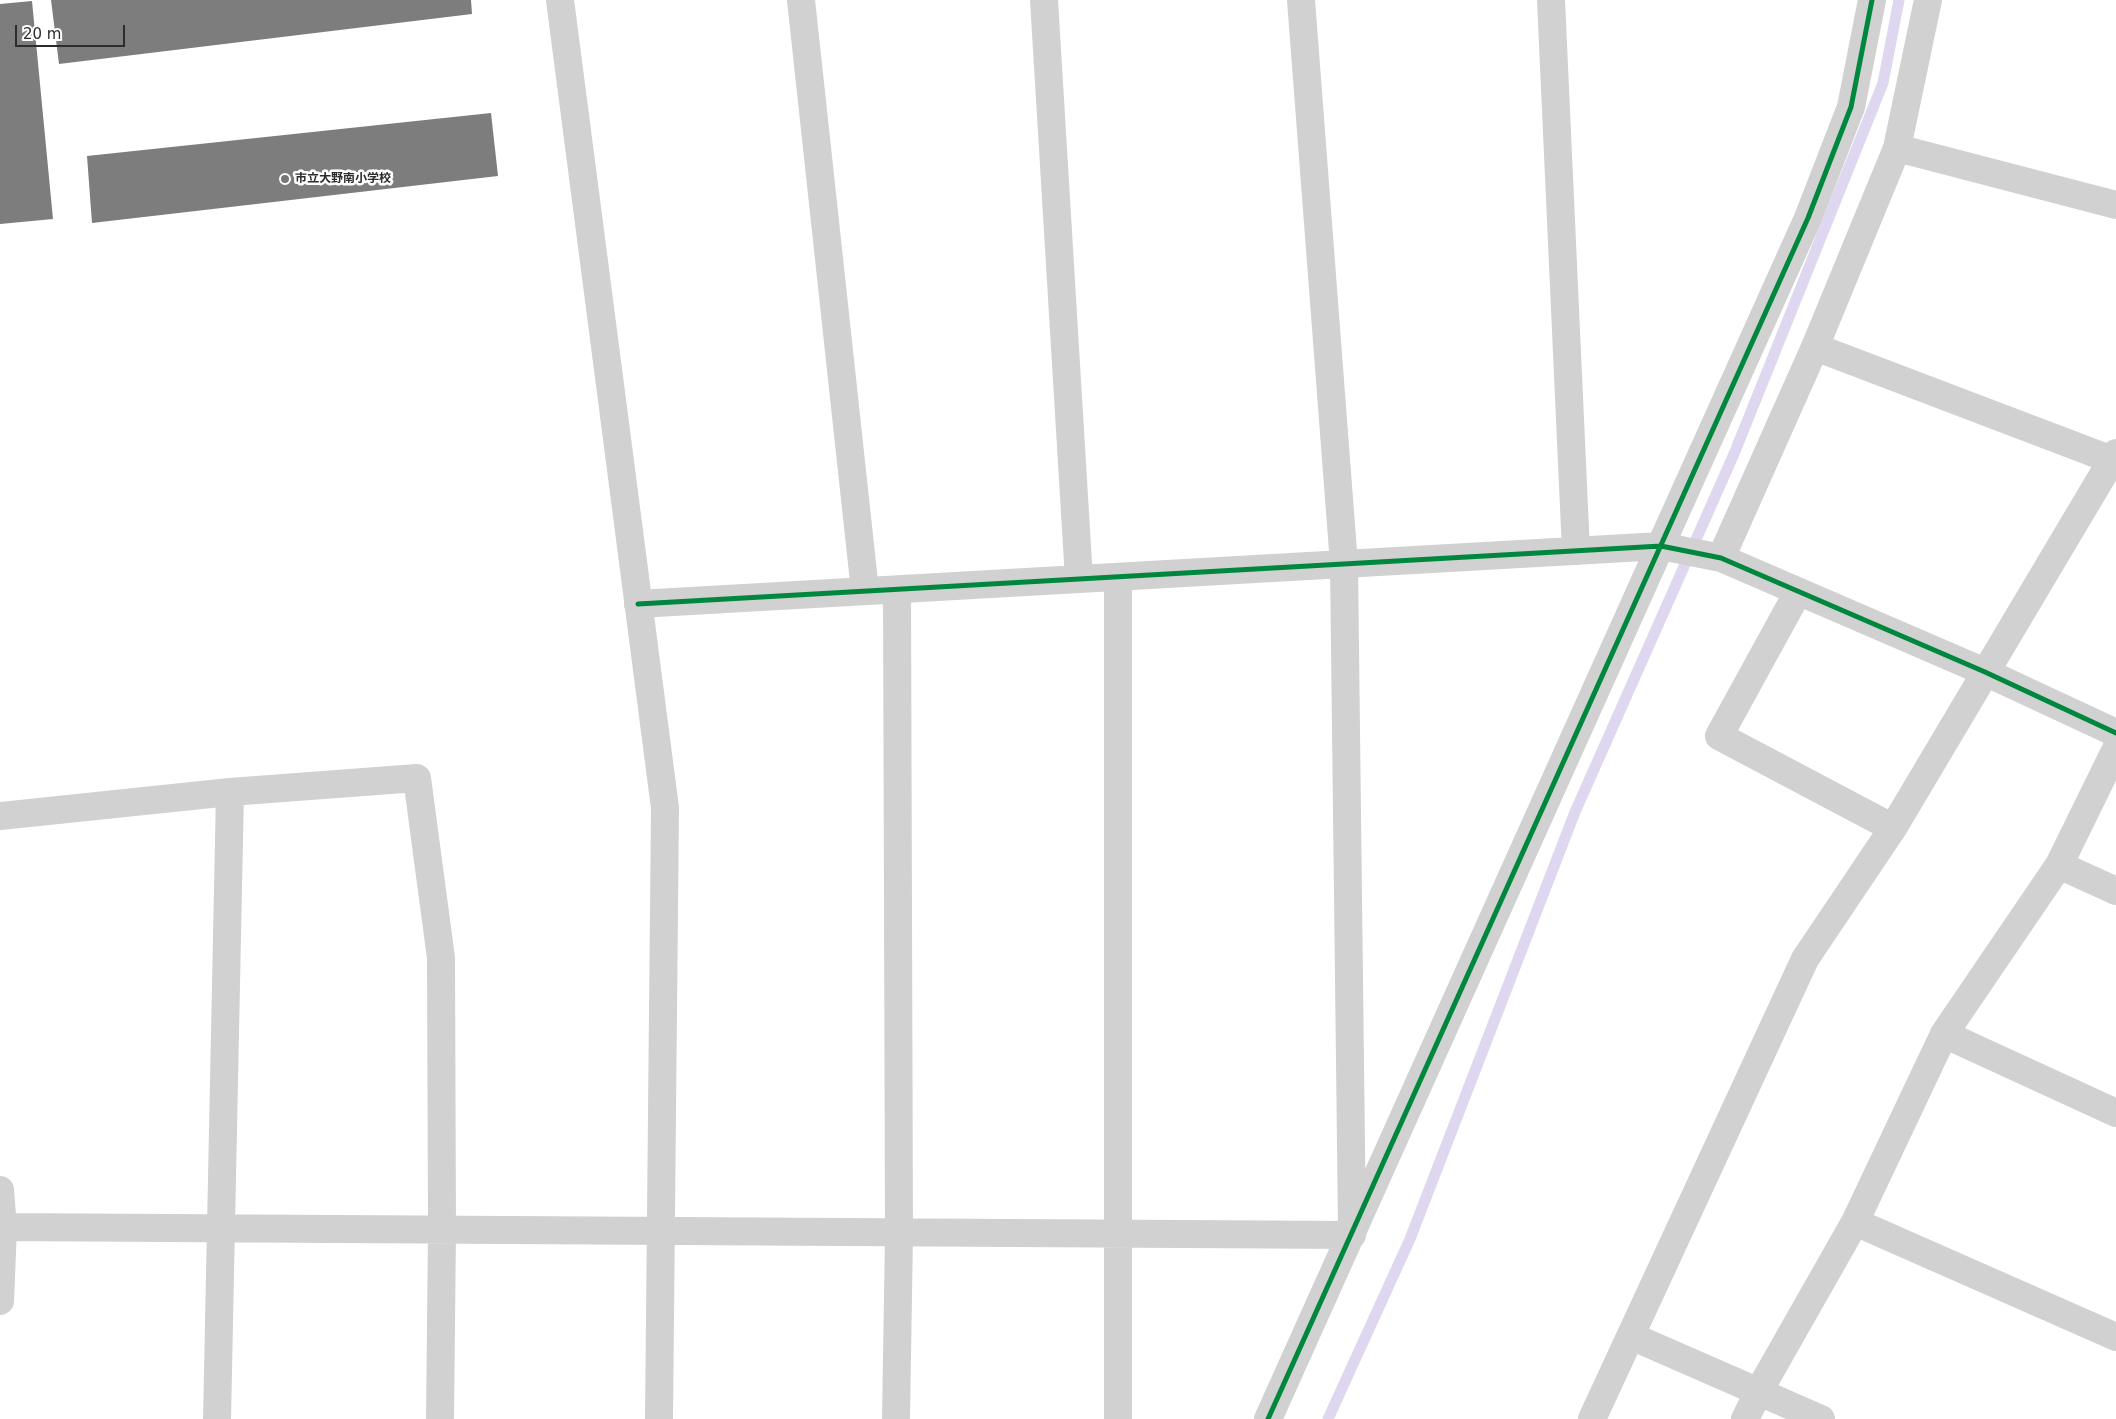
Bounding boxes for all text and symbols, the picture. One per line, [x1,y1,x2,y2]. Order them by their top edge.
scale bar [18,15,128,47]
text: 20 m [23,25,61,43]
place label: 市立大野南小学校 [295,172,391,186]
marker: 市立大野南小学校 [279,173,291,185]

